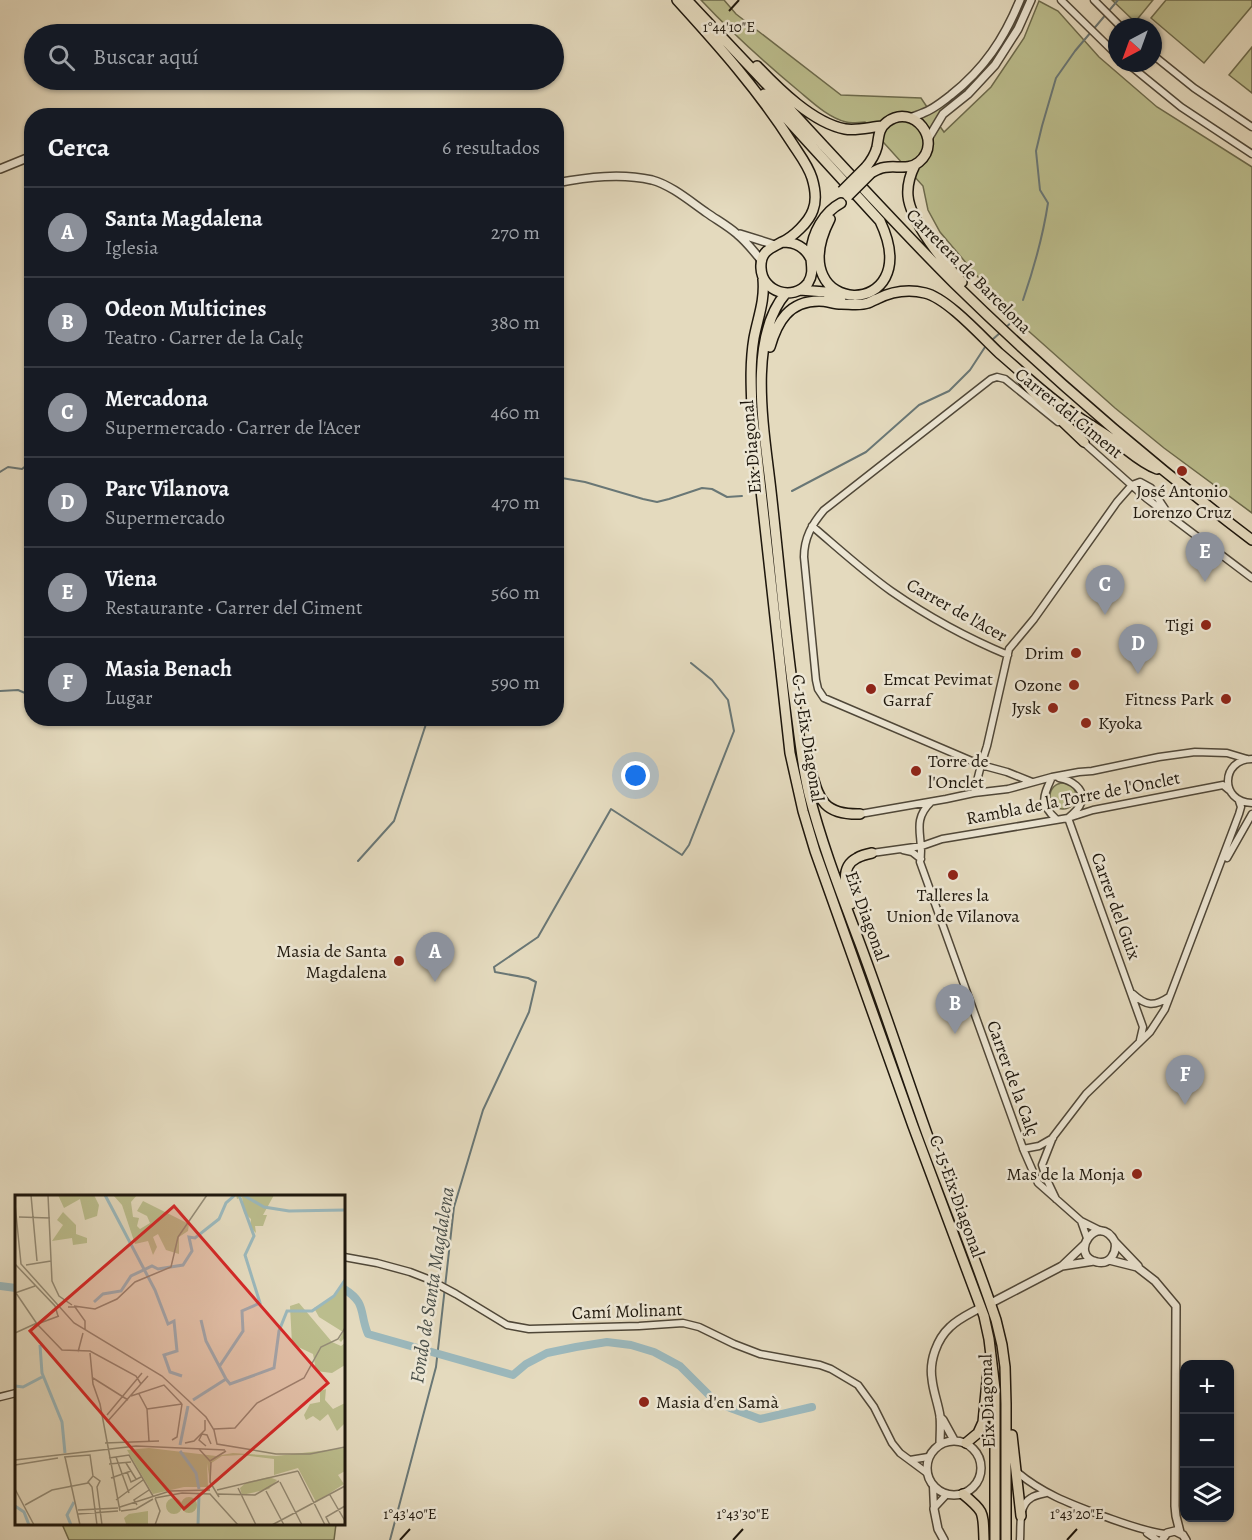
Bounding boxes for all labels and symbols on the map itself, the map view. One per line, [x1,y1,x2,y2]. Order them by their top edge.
text: 1°44'10"E [703,17,755,37]
north arrow [1108,18,1162,72]
street label: Carretera de Barcelona [901,203,1037,339]
street label: Carrer del Ciment [1010,362,1128,464]
street label: Eix Diagonal [735,399,767,495]
marker: José Antonio Lorenzo Cruz [1175,464,1189,478]
place label: José Antonio Lorenzo Cruz [1132,479,1232,524]
pin: E [1186,532,1224,582]
pin: C [1086,566,1124,615]
street label: Carrer de l'Acer [902,572,1012,648]
place label: Tigi [1166,613,1194,637]
marker: Tigi [1199,618,1213,632]
pin: D [1118,624,1158,674]
place label: Drim [1024,641,1064,665]
marker: Drim [1069,646,1083,660]
place label: Emcat Pevimat Garraf [883,667,993,712]
street label: C-15 Eix Diagonal [786,672,830,804]
place label: Ozone [1014,673,1062,697]
marker: Ozone [1067,678,1081,692]
marker: Emcat Pevimat Garraf [864,682,878,696]
place label: Fitness Park [1124,687,1214,711]
marker: Fitness Park [1219,692,1233,706]
place label: Jysk [1012,696,1041,720]
marker: Jysk [1046,701,1060,715]
place label: Kyoka [1098,711,1143,735]
marker: Kyoka [1079,716,1093,730]
place label: Torre de l'Onclet [928,749,989,794]
your location [621,761,650,790]
marker: Torre de l'Onclet [909,764,923,778]
street label: Rambla de la Torre de l'Onclet [964,765,1182,831]
street label: Carrer del Guix [1085,849,1147,963]
street label: Eix Diagonal [840,868,895,965]
marker: Talleres la Union de Vilanova [946,868,960,882]
place label: Talleres la Union de Vilanova [886,883,1020,928]
pin: A [416,932,454,982]
place label: Masia de Santa Magdalena [276,939,388,984]
marker: Masia de Santa Magdalena [392,954,406,968]
pin: B [936,984,974,1034]
street label: Carrer de la Calç [981,1017,1045,1139]
pin: F [1166,1056,1204,1105]
street label: C-15 Eix Diagonal [924,1131,991,1261]
place label: Mas de la Monja [1007,1162,1126,1186]
marker: Mas de la Monja [1130,1167,1144,1181]
water label: Fondo de Santa Magdalena [403,1185,461,1385]
inset map [15,1195,345,1525]
street label: Camí Molinant [571,1297,683,1325]
street label: Eix Diagonal [973,1353,1001,1448]
place label: Masia d'en Samà [656,1390,780,1414]
marker: Masia d'en Samà [637,1395,651,1409]
text: 1°43'40"E [383,1504,437,1524]
text: 1°43'30"E [717,1504,769,1524]
text: 1°43'20"E [1050,1504,1104,1524]

